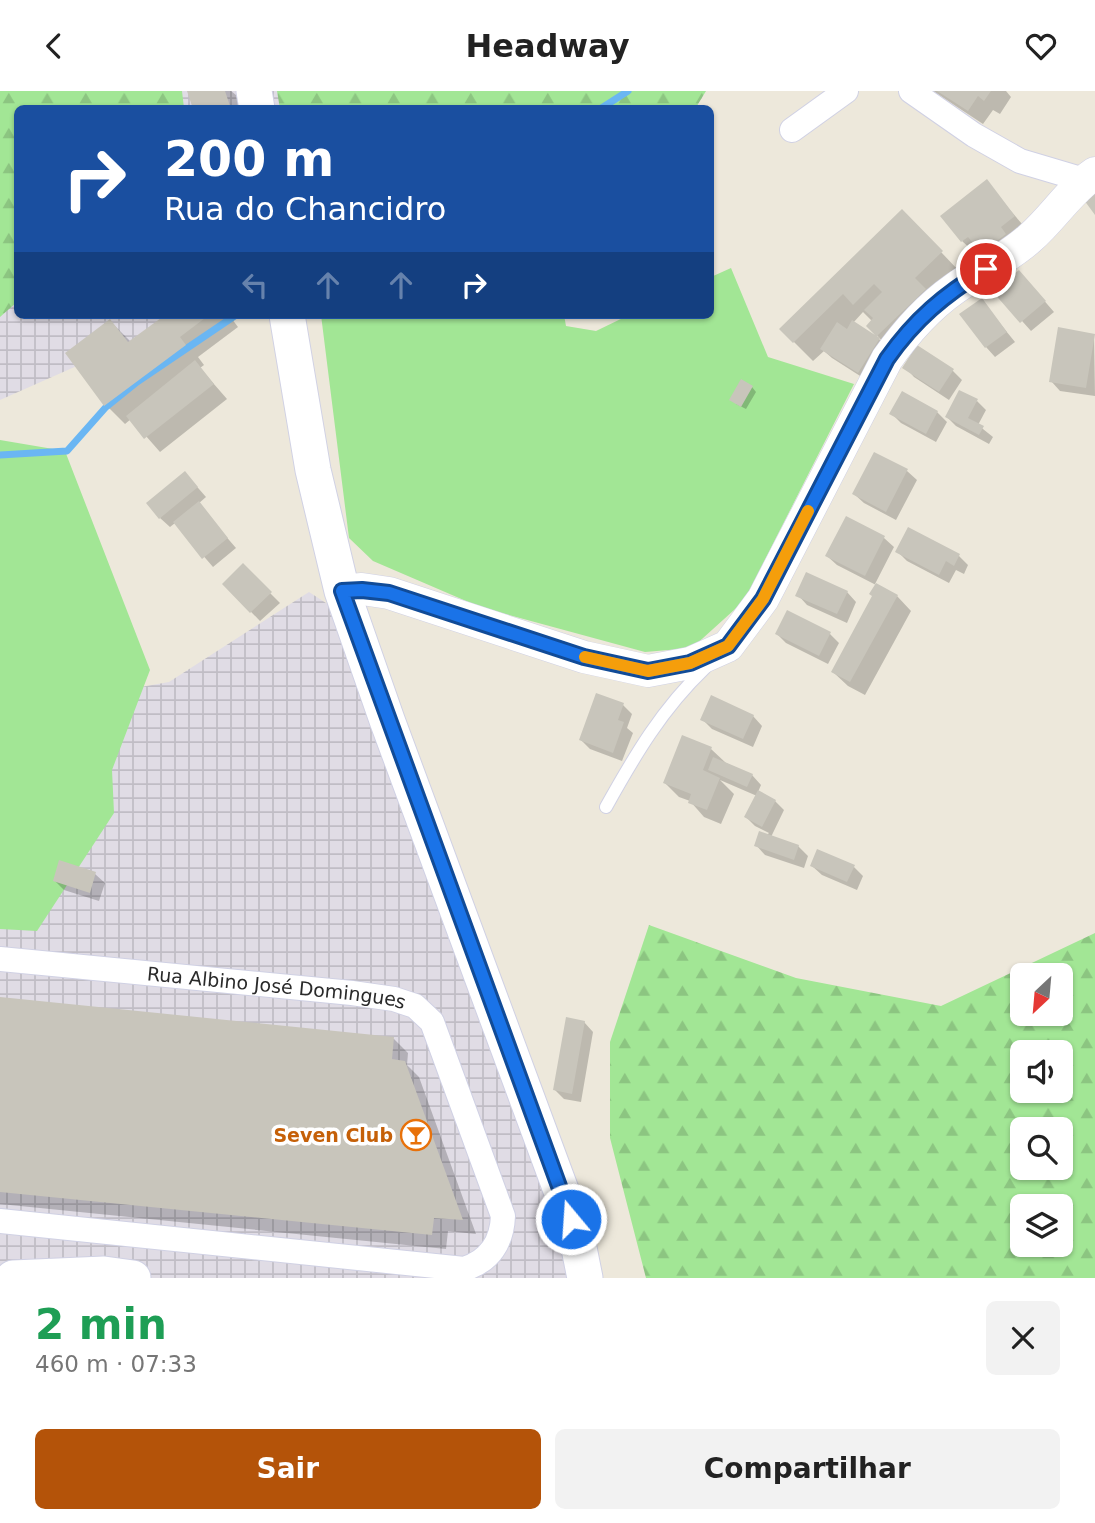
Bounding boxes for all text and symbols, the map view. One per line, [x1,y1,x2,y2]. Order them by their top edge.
icon: back [35,27,73,65]
text: Headway [465,27,630,65]
icon: heart [1022,27,1060,65]
text: 200 m [164,131,334,188]
icon: right [49,133,140,224]
text: Rua do Chancidro [164,190,446,228]
pin [956,239,1016,299]
icon: arrive [967,250,1005,288]
icon: left [236,266,274,304]
icon: ahead [309,266,347,304]
icon: ahead [382,266,420,304]
icon: right [455,266,493,304]
street label: Rua Albino José Domingues [146,962,409,1013]
north arrow [1010,963,1073,1025]
map controls [1010,963,1073,1257]
button: sound [1010,1040,1073,1103]
button: search [1010,1117,1073,1180]
bar icon: Seven Club [399,1118,433,1152]
place label: Seven Club [273,1124,393,1146]
position arrow [534,1182,608,1256]
button: layers [1010,1194,1073,1257]
text: 2 min [35,1300,167,1349]
button: close [986,1301,1060,1375]
text: 460 m · 07:33 [35,1351,197,1377]
button: Sair [35,1429,541,1509]
button: Compartilhar [555,1429,1060,1509]

